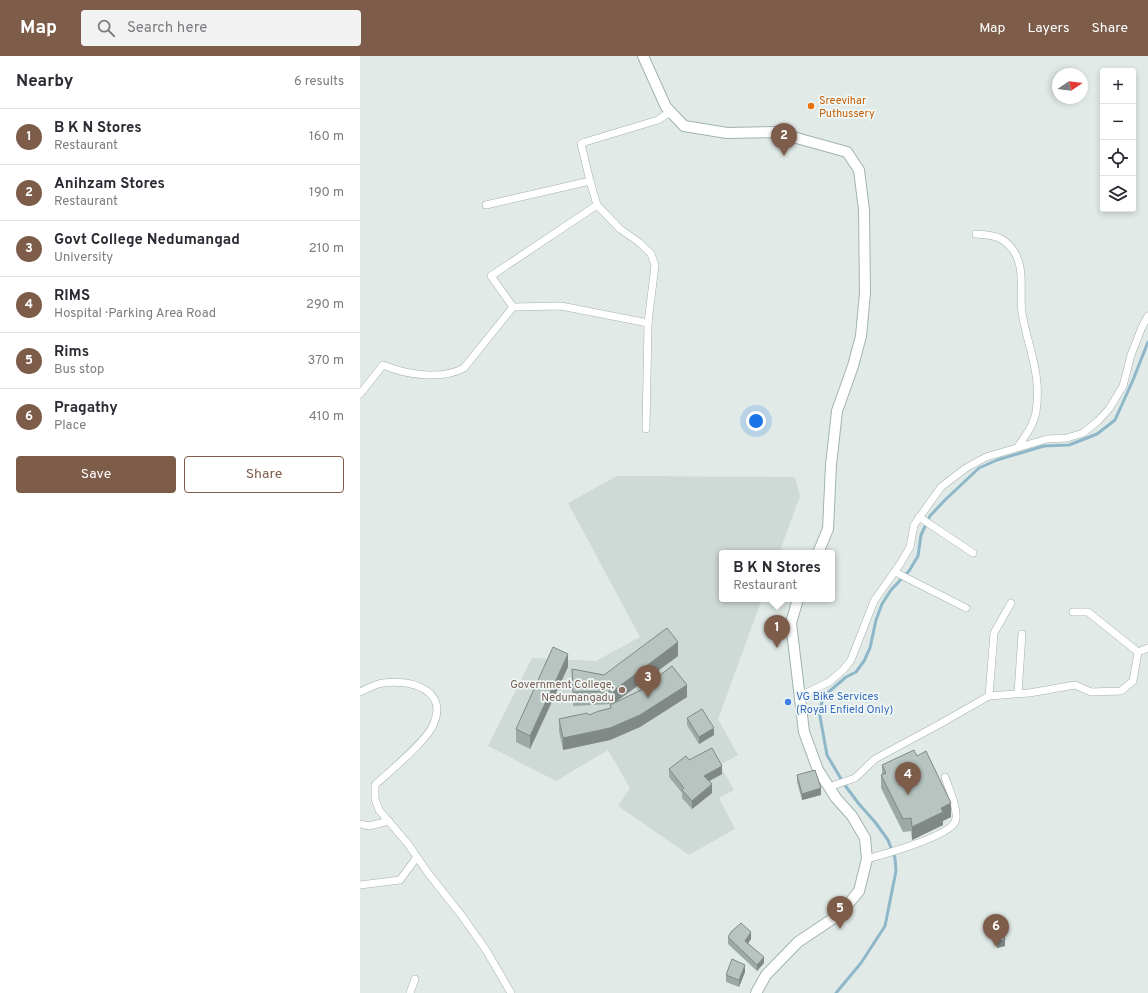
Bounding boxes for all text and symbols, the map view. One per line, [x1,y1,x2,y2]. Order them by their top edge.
search box [81,10,361,46]
text: Map [20,16,57,40]
icon: search [95,17,117,39]
text: Search here [127,19,207,38]
text: Map [979,20,1005,37]
text: Layers [1027,20,1069,37]
text: Share [1091,20,1128,37]
north arrow [1052,68,1088,104]
map controls [1100,68,1136,212]
button: + [1100,68,1136,104]
text: Nearby [16,71,73,93]
text: 6 results [294,74,344,90]
place label: Sreevihar Puthussery [819,94,875,121]
marker: Sreevihar Puthussery [806,101,816,111]
button: − [1100,104,1136,140]
text: B K N Stores [54,119,142,138]
pin: 2 [771,123,797,156]
text: 1 [26,129,32,145]
text: 160 m [309,129,344,145]
text: Restaurant [54,138,118,154]
button: locate [1100,140,1136,176]
text: Anihzam Stores [54,175,165,194]
button: layers [1100,176,1136,212]
text: 2 [25,185,33,201]
text: 190 m [309,185,344,201]
text: Restaurant [54,194,118,210]
text: Govt College Nedumangad [54,231,240,250]
text: 3 [25,241,33,257]
text: 210 m [309,241,344,257]
text: University [54,250,113,266]
text: RIMS [54,287,90,306]
text: 4 [25,297,33,313]
text: 290 m [306,297,344,313]
text: Hospital · Parking Area Road [54,306,216,322]
text: Rims [54,343,89,362]
text: 5 [25,353,33,369]
text: 370 m [307,353,344,369]
text: Bus stop [54,362,104,378]
text: Pragathy [54,399,118,418]
text: 6 [25,409,33,425]
text: 410 m [309,409,344,425]
your location [746,411,766,431]
text: Place [54,418,86,434]
button: Save [16,456,176,493]
button: Share [184,456,344,493]
popup [719,550,835,602]
text: B K N Stores [733,559,821,578]
text: Restaurant [733,578,797,594]
pin: 1 [764,615,790,648]
pin: 3 [635,665,661,698]
place label: Government College, Nedumangadu [510,678,615,705]
marker: Government College, Nedumangadu [617,685,627,695]
place label: VG Bike Services (Royal Enfield Only) [796,690,893,717]
marker: VG Bike Services (Royal Enfield Only) [783,697,793,707]
pin: 4 [895,762,921,795]
pin: 5 [827,896,853,929]
pin: 6 [983,914,1009,947]

